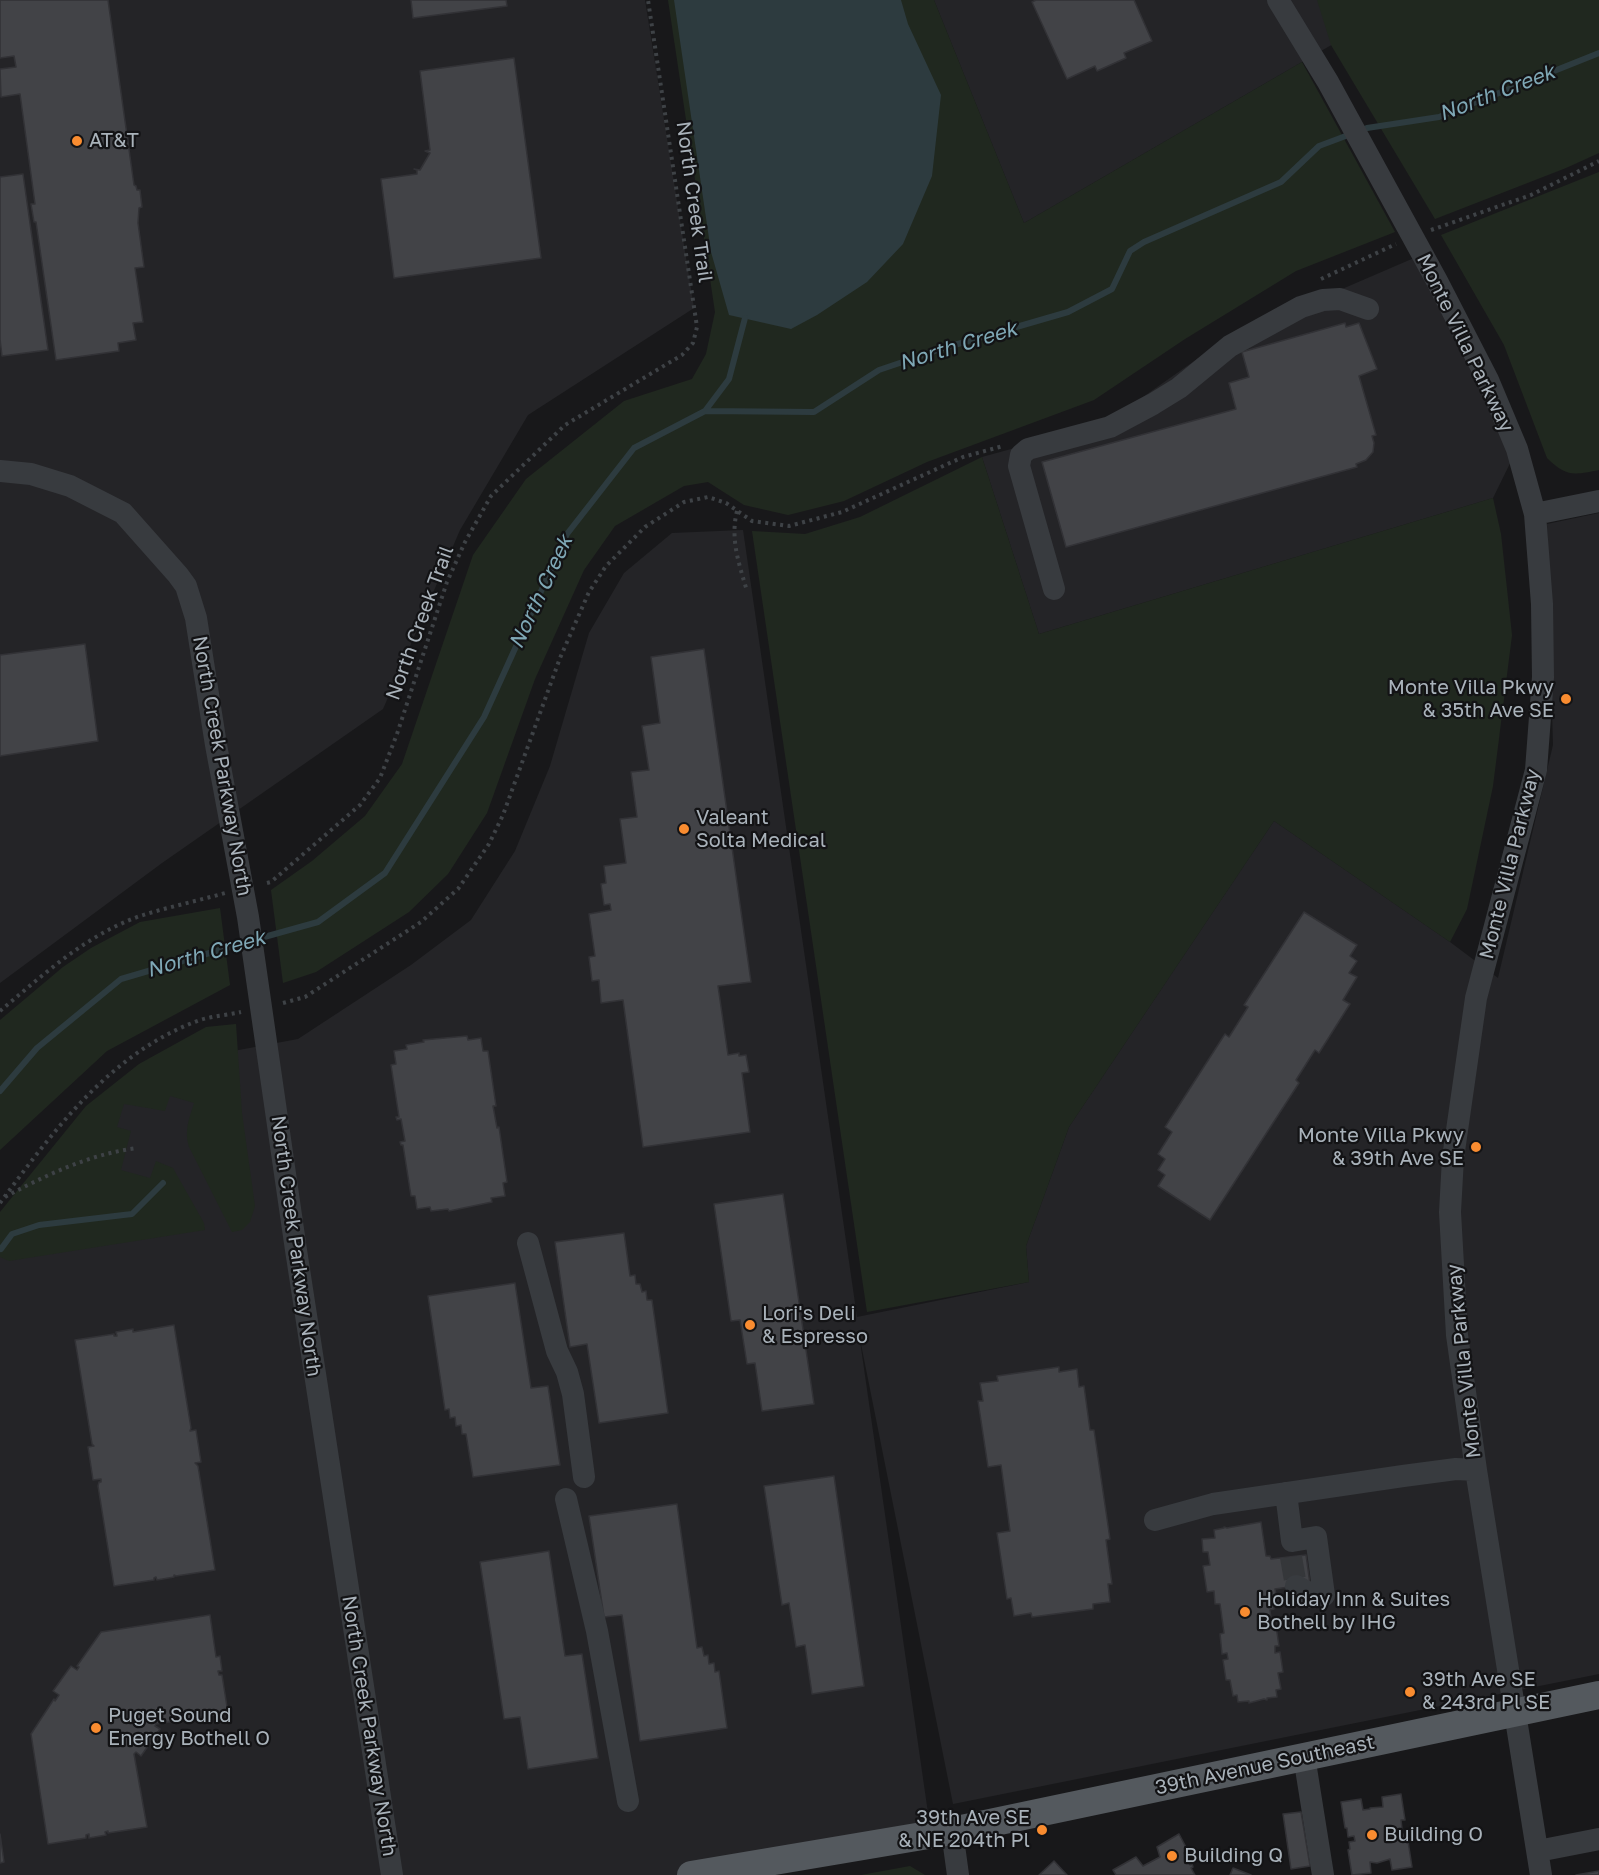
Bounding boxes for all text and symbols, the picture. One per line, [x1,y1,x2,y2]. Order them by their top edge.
water label: North Creek [1435,59,1559,127]
street label: North Creek Trail [671,120,717,284]
place label: AT&T [89,129,139,153]
marker: AT&T [70,134,84,148]
street label: Monte Villa Parkway [1411,250,1519,436]
water label: North Creek [896,316,1020,376]
water label: North Creek [504,531,578,653]
street label: North Creek Trail [381,542,459,704]
street label: North Creek Parkway North [187,634,257,898]
place label: Monte Villa Pkwy & 35th Ave SE [1388,676,1554,723]
marker: Monte Villa Pkwy & 35th Ave SE [1559,692,1573,706]
street label: Monte Villa Parkway [1475,766,1545,962]
place label: Valeant Solta Medical [696,806,826,853]
marker: Valeant Solta Medical [677,822,691,836]
water label: North Creek [144,925,268,983]
street label: North Creek Parkway North [266,1114,326,1378]
place label: Monte Villa Pkwy & 39th Ave SE [1298,1124,1464,1171]
marker: Monte Villa Pkwy & 39th Ave SE [1469,1140,1483,1154]
street label: Monte Villa Parkway [1442,1263,1486,1459]
place label: Lori's Deli & Espresso [762,1302,868,1349]
marker: Lori's Deli & Espresso [743,1318,757,1332]
place label: Holiday Inn & Suites Bothell by IHG [1257,1588,1450,1635]
street label: North Creek Parkway North [337,1594,401,1858]
marker: Holiday Inn & Suites Bothell by IHG [1238,1605,1252,1619]
place label: 39th Ave SE & 243rd Pl SE [1422,1668,1550,1715]
marker: 39th Ave SE & 243rd Pl SE [1403,1685,1417,1699]
place label: Puget Sound Energy Bothell O [108,1704,270,1751]
marker: Puget Sound Energy Bothell O [89,1721,103,1735]
street label: 39th Avenue Southeast [1153,1730,1377,1800]
place label: 39th Ave SE & NE 204th Pl [898,1806,1030,1853]
marker: 39th Ave SE & NE 204th Pl [1035,1823,1049,1837]
place label: Building O [1384,1823,1483,1847]
marker: Building O [1365,1828,1379,1842]
place label: Building Q [1184,1844,1283,1868]
marker: Building Q [1165,1849,1179,1863]

